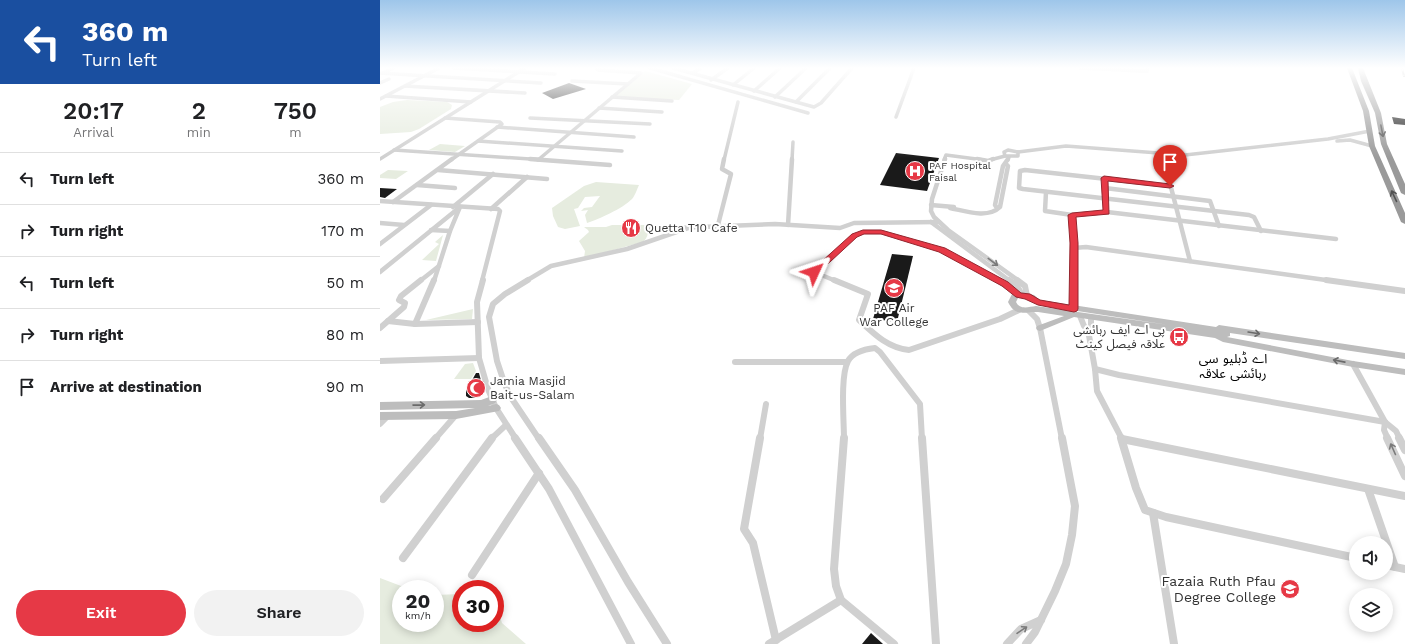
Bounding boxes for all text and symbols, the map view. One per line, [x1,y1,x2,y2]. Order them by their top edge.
text: 360 m [82,15,168,48]
icon: left [16,16,68,68]
text: Turn left [82,49,157,70]
text: 20:17 [63,97,124,125]
text: 2 [192,97,206,125]
text: 750 [274,97,317,125]
one-way arrow [1378,124,1386,137]
text: Arrival [73,125,114,140]
text: min [187,125,211,140]
text: m [289,125,302,140]
pin [1153,145,1187,186]
icon: arrive [1159,151,1181,173]
hospital icon: PAF Hospital Faisal [904,160,926,182]
place label: PAF Hospital Faisal [929,160,991,183]
icon: left [16,168,38,190]
text: Turn left [50,170,114,188]
text: 360 m [317,170,364,188]
one-way arrow [1389,191,1397,203]
restaurant icon: Quetta T10 Cafe [620,217,642,239]
icon: right [16,220,38,242]
place label: Quetta T10 Cafe [645,221,738,235]
text: Turn right [50,222,123,240]
text: 170 m [321,222,364,240]
position arrow [793,251,835,293]
one-way arrow [988,257,999,266]
icon: left [16,272,38,294]
text: Turn left [50,274,114,292]
text: 50 m [327,274,364,292]
school or university icon: PAF Air War College [883,277,905,299]
place label: PAF Air War College [859,301,929,329]
place label: پی اے ایف رہائشی علاقہ فیصل کینٹ [1073,323,1165,351]
icon: right [16,324,38,346]
text: Turn right [50,326,123,344]
text: 80 m [326,326,364,344]
bus stop icon: پی اے ایف رہائشی علاقہ فیصل کینٹ [1168,326,1190,348]
one-way arrow [1247,329,1260,337]
district label: اے ڈبلیو سی رہائشی علاقہ [1199,351,1267,382]
one-way arrow [1333,357,1346,365]
place label: Jamia Masjid Bait-us-Salam [490,374,575,402]
icon: arrive [16,376,38,398]
mosque icon: Jamia Masjid Bait-us-Salam [465,377,487,399]
text: Arrive at destination [50,378,202,396]
text: 90 m [326,378,364,396]
one-way arrow [412,401,425,409]
one-way arrow [1389,444,1396,456]
map controls [1349,536,1393,632]
button: sound [1349,536,1393,580]
place label: Fazaia Ruth Pfau Degree College [1161,573,1276,605]
school or university icon: Fazaia Ruth Pfau Degree College [1279,578,1301,600]
speed limit sign: 30 [452,580,504,632]
button: layers [1349,588,1393,632]
text: 20 [406,589,430,613]
button: Exit [16,590,186,636]
button: Share [194,590,364,636]
text: km/h [405,610,431,621]
one-way arrow [1017,626,1028,634]

